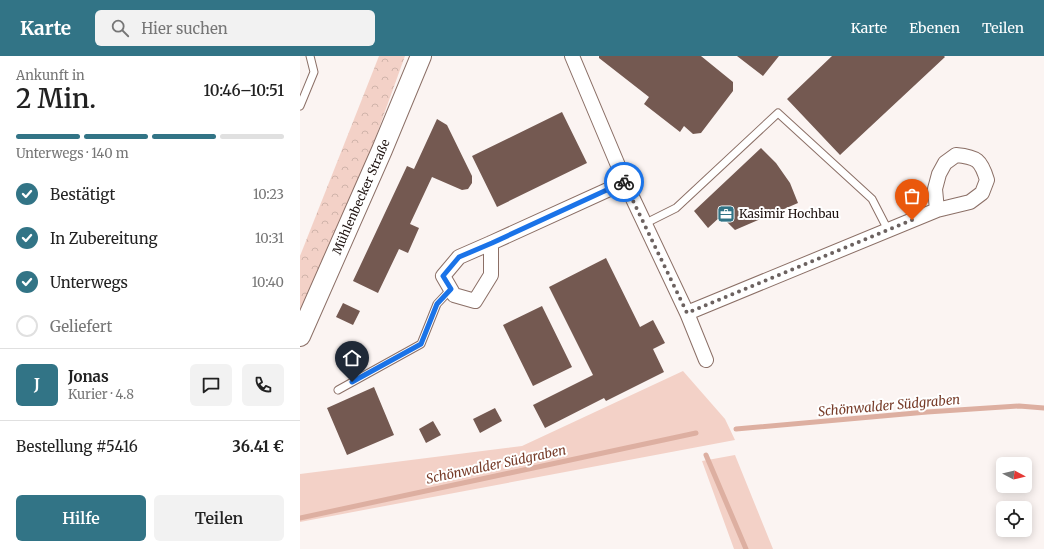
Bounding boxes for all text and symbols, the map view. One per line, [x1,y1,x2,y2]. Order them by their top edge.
search box [95,10,375,46]
text: Karte [20,16,71,40]
icon: search [109,17,131,39]
text: Hier suchen [141,19,228,38]
text: Karte [851,19,887,37]
text: Ebenen [909,19,960,37]
text: Teilen [982,19,1024,37]
text: Ankunft in [16,67,85,84]
text: 10:46–10:51 [204,81,284,100]
text: 2 Min. [16,82,96,115]
street label: Mühlenbecker Straße [329,137,393,257]
text: Unterwegs · 140 m [16,145,129,162]
courier [604,162,644,202]
icon: bike [613,171,635,193]
pin [895,179,929,220]
icon: check [16,183,38,205]
text: Bestätigt [50,185,115,204]
icon: bag [901,185,923,207]
text: 10:23 [253,186,284,203]
office icon: Kasimir Hochbau [716,204,736,224]
place label: Kasimir Hochbau [739,206,840,221]
icon: check [16,227,38,249]
text: In Zubereitung [50,229,158,248]
text: 10:31 [255,230,284,247]
icon: check [16,271,38,293]
text: Unterwegs [50,273,128,292]
text: 10:40 [252,274,284,291]
text: Geliefert [50,317,112,336]
pin [335,341,369,382]
icon: home [341,347,363,369]
button: chat [190,364,232,406]
button: phone [242,364,284,406]
text: Jonas [68,367,109,386]
text: J [34,375,40,394]
text: Kurier · 4.8 [68,386,134,403]
water label: Schönwalder Südgraben [817,391,961,420]
text: Bestellung #5416 [16,437,138,456]
text: 36.41 € [232,437,284,456]
water label: Schönwalder Südgraben [425,441,568,488]
north arrow [996,457,1032,493]
map controls [996,457,1032,537]
button: Hilfe [16,495,146,541]
button: Teilen [154,495,284,541]
button: locate [996,501,1032,537]

